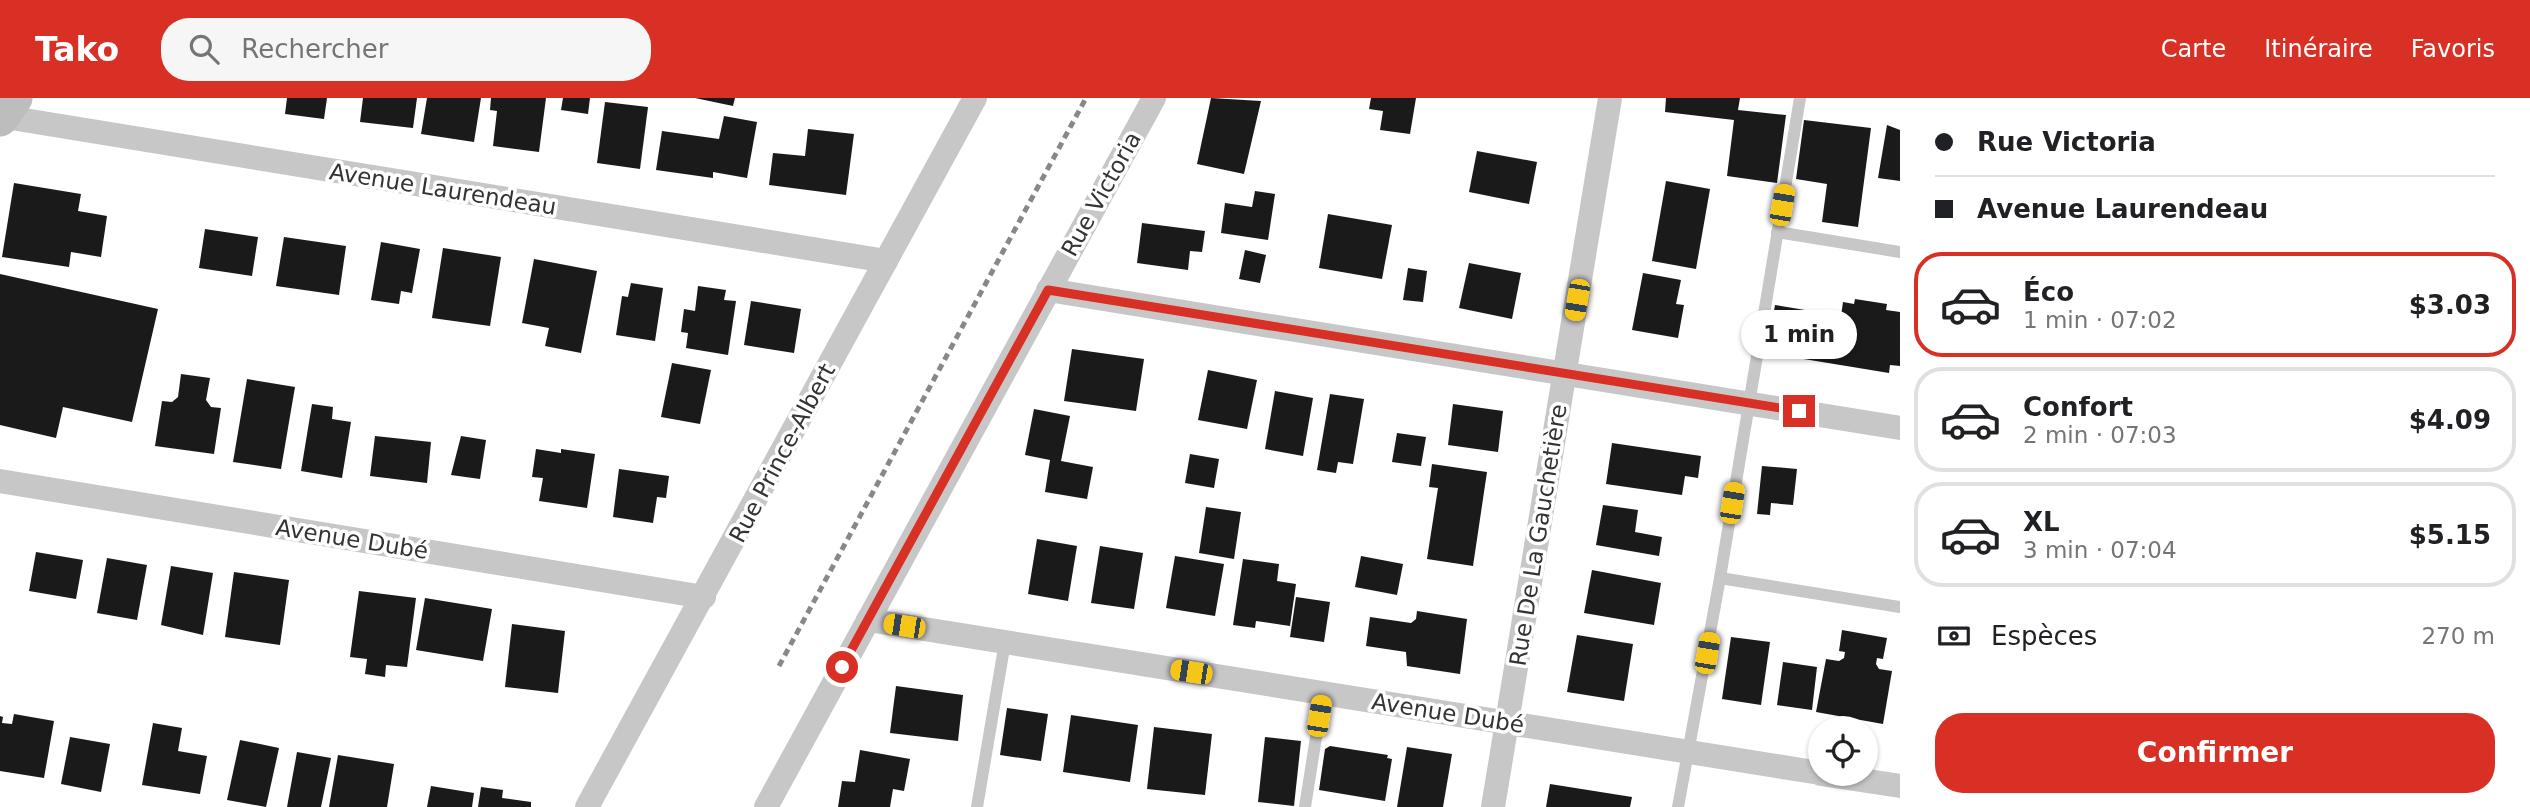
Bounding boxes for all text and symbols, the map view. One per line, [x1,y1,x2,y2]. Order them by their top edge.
search box [161,18,651,81]
text: Tako [35,30,119,69]
icon: search [185,30,223,68]
text: Rechercher [241,34,389,64]
text: Carte [2161,35,2226,63]
text: Itinéraire [2264,35,2373,63]
text: Favoris [2411,35,2495,63]
street label: Rue Victoria [1056,127,1146,261]
text: Rue Victoria [1977,127,2156,157]
street label: Avenue Laurendeau [328,158,558,220]
car [1769,182,1796,228]
text: Avenue Laurendeau [1977,194,2268,224]
icon: car [1939,273,2002,336]
car [1564,277,1591,323]
text: Éco [2023,277,2074,307]
text: $3.03 [2409,290,2491,320]
text: 1 min · 07:02 [2023,307,2177,333]
callout: 1 min [1741,310,1857,358]
text: 1 min [1763,321,1835,347]
street label: Rue Prince-Albert [724,359,840,547]
icon: car [1939,388,2002,451]
text: Confort [2023,392,2133,422]
route end [1783,395,1815,427]
street label: Rue De La Gauchetière [1504,402,1572,668]
text: $4.09 [2409,405,2491,435]
text: 2 min · 07:03 [2023,422,2177,448]
car [1719,481,1746,525]
icon: car [1939,503,2002,566]
text: XL [2023,507,2060,537]
street label: Avenue Dubé [274,514,430,564]
text: $5.15 [2409,520,2491,550]
text: 3 min · 07:04 [2023,537,2177,563]
car [882,612,927,640]
icon: cash [1935,617,1973,655]
text: Espèces [1991,621,2097,651]
text: 270 m [2421,623,2495,649]
car [1694,630,1721,676]
route start [826,651,858,683]
car [1169,658,1214,686]
street label: Avenue Dubé [1370,688,1526,738]
car [1306,694,1333,738]
button: Confirmer [1935,713,2495,793]
map controls [1808,716,1878,786]
button: locate [1808,716,1878,786]

